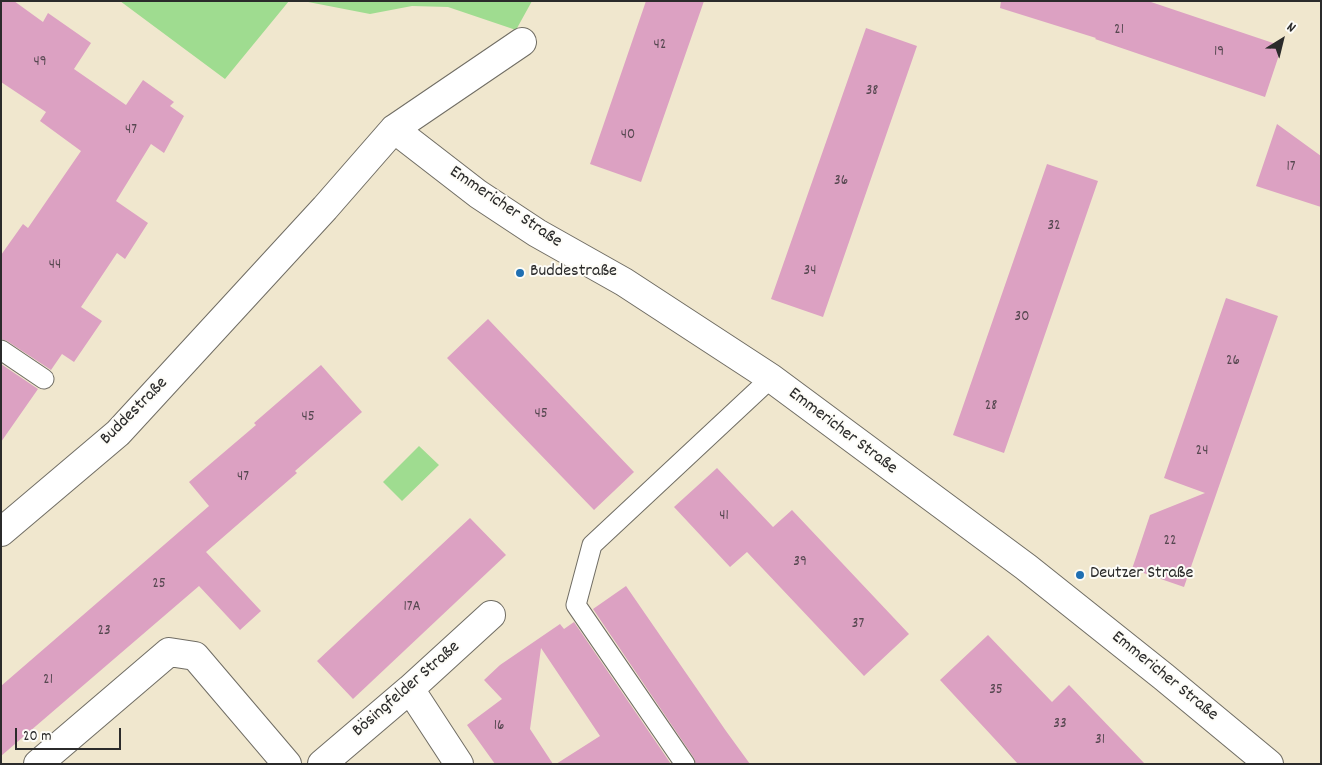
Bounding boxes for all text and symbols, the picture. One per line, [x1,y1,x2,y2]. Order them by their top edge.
north arrow [1257,15,1307,65]
text: N [1282,18,1299,38]
house number: 21 [1114,22,1124,40]
house number: 42 [654,37,666,55]
house number: 19 [1214,44,1224,62]
house number: 49 [33,54,47,72]
house number: 38 [866,83,878,101]
house number: 47 [125,122,137,140]
house number: 40 [621,127,635,145]
house number: 17 [1286,159,1296,177]
street label: Emmericher Straße [445,162,565,254]
house number: 36 [834,173,848,191]
house number: 32 [1047,218,1061,236]
house number: 44 [49,257,61,275]
place label: Buddestraße [530,262,617,284]
house number: 34 [804,263,816,281]
marker: Buddestraße [514,267,526,279]
house number: 30 [1015,309,1029,327]
house number: 26 [1226,353,1240,371]
street label: Buddestraße [97,374,173,450]
street label: Emmericher Straße [783,384,901,480]
house number: 28 [985,398,997,416]
house number: 45 [534,406,548,424]
house number: 45 [301,409,315,427]
house number: 24 [1196,443,1208,461]
house number: 47 [237,469,249,487]
house number: 41 [719,508,729,526]
house number: 22 [1163,533,1177,551]
house number: 39 [793,554,807,572]
place label: Deutzer Straße [1090,564,1193,586]
marker: Deutzer Straße [1074,569,1086,581]
house number: 25 [152,576,166,594]
house number: 17A [403,599,421,617]
house number: 37 [852,616,864,634]
house number: 23 [97,623,111,641]
street label: Emmericher Straße [1106,627,1222,727]
street label: Bösingfelder Straße [349,637,465,743]
house number: 21 [43,672,53,690]
house number: 35 [989,682,1003,700]
house number: 33 [1053,716,1067,734]
scale bar [18,718,124,750]
house number: 16 [494,718,504,736]
text: 20 m [23,726,51,748]
house number: 31 [1095,732,1105,750]

